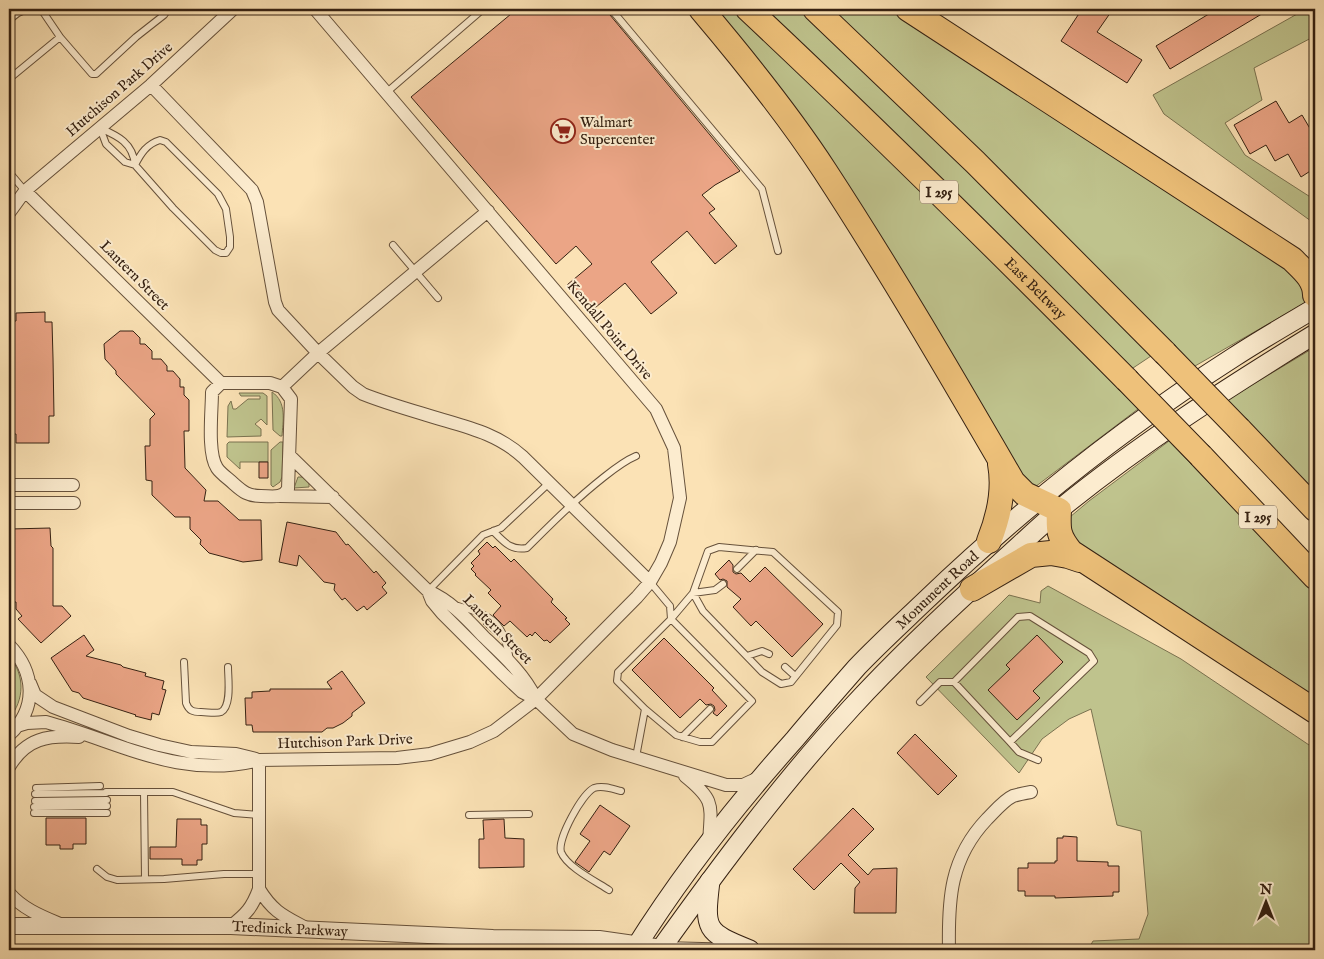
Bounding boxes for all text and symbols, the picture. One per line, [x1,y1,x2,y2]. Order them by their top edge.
street label: Hutchison Park Drive [62,38,177,141]
place label: Walmart Supercenter [580,113,655,149]
supermarket icon: Walmart Supercenter [550,118,576,144]
road number: I 295 [920,180,958,203]
street label: Lantern Street [96,236,174,314]
street label: East Beltway [1000,254,1071,324]
street label: Kendall Point Drive [563,277,657,384]
road number: I 295 [1239,506,1277,528]
street label: Monument Road [892,546,984,634]
street label: Lantern Street [459,590,537,668]
street label: Hutchison Park Drive [277,730,413,753]
north arrow [1242,876,1292,926]
text: N [1259,881,1272,899]
street label: Tredinick Parkway [232,917,349,941]

